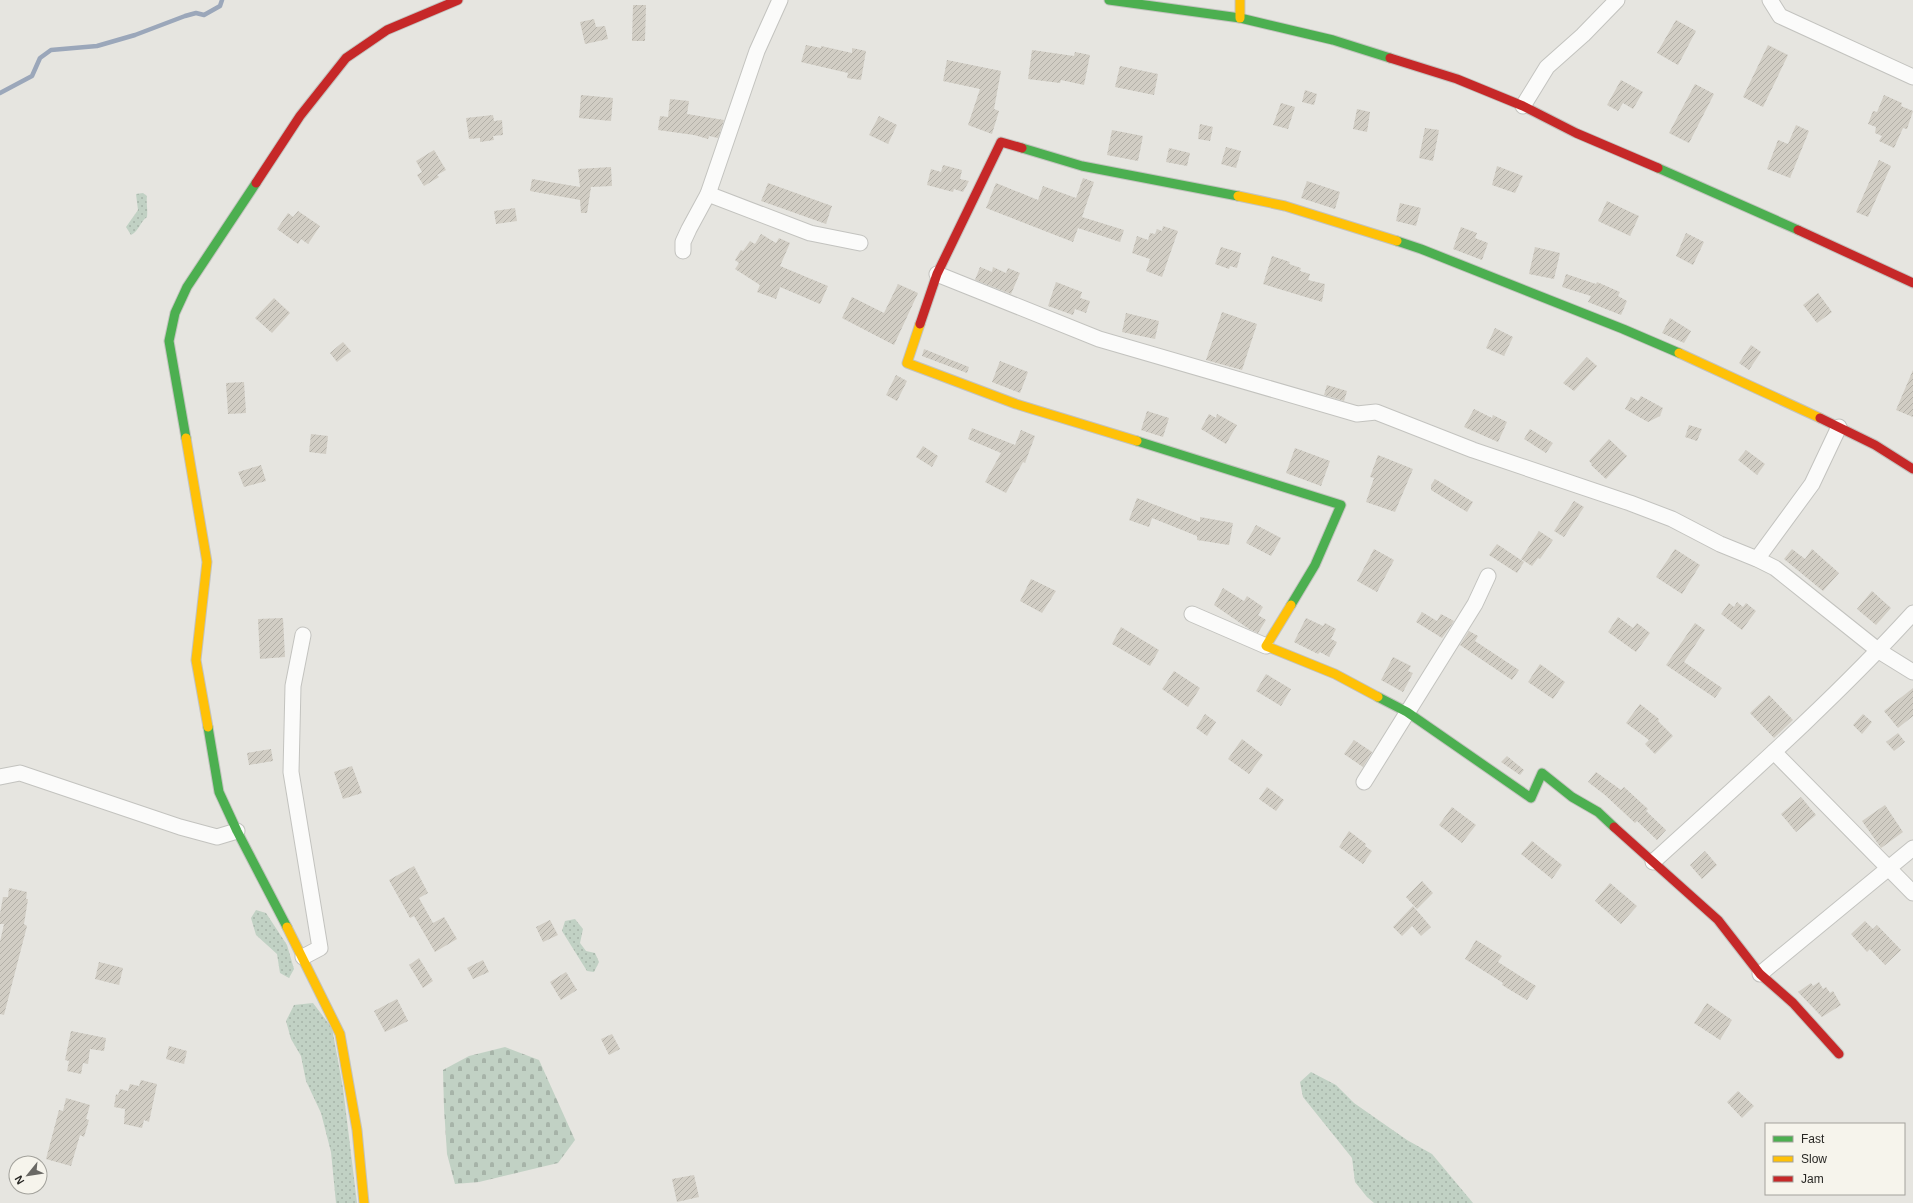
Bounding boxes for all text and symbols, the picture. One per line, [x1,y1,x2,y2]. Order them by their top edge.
legend [1765,1123,1905,1195]
text: Fast [1801,1132,1825,1146]
text: Slow [1801,1152,1827,1166]
north arrow [8,1155,48,1195]
text: Jam [1801,1172,1824,1186]
text: N [12,1174,27,1186]

